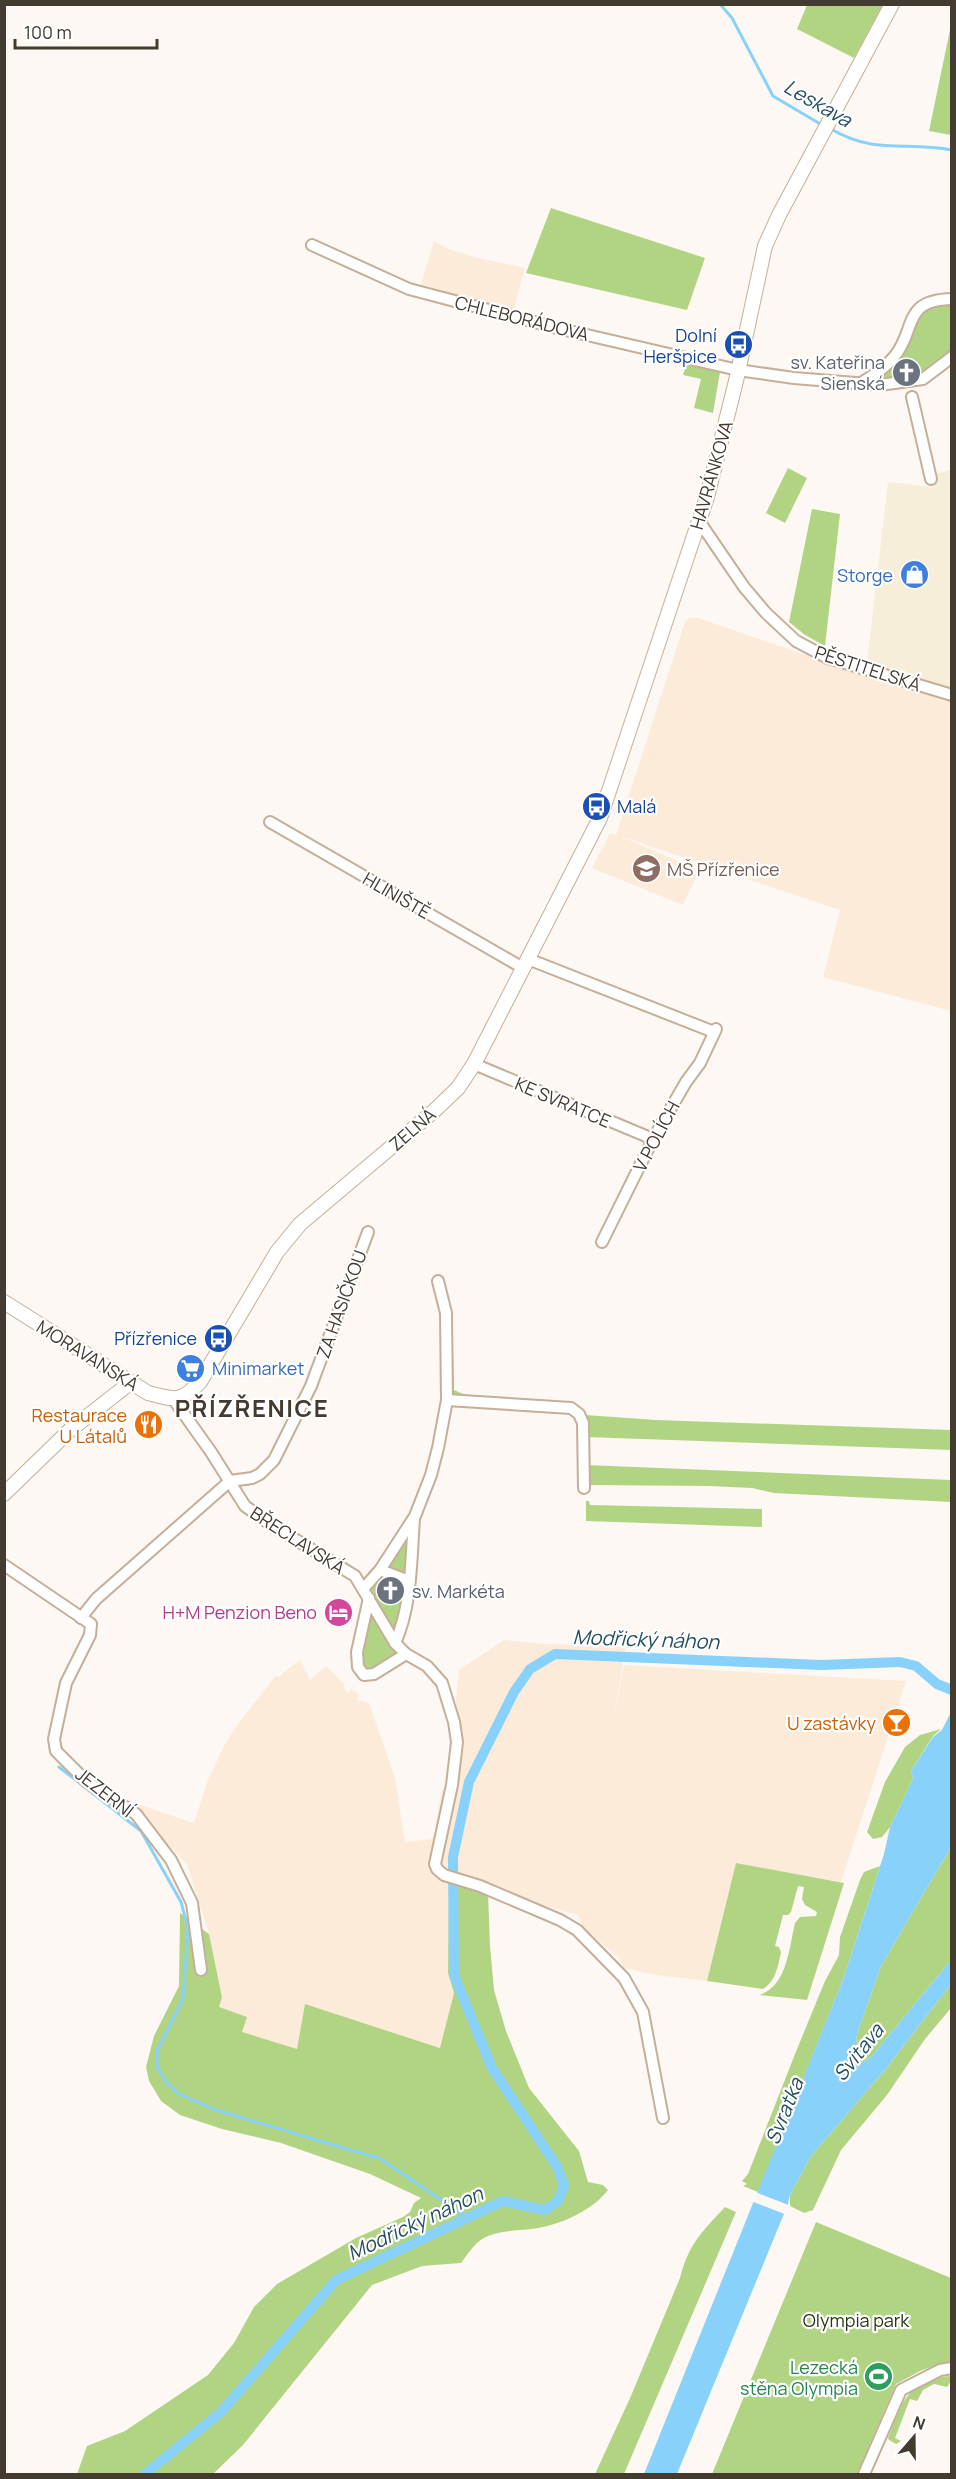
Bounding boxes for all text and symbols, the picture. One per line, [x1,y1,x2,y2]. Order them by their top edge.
scale bar [15,12,158,50]
text: 100 m [24,20,72,44]
water label: Leskava [779,73,857,134]
street label: CHLEBORÁDOVA [453,290,592,346]
place label: Dolní Heršpice [644,323,717,368]
bus stop icon: Dolní Heršpice [722,329,754,361]
place label: sv. Kateřina Sienská [791,350,885,395]
church icon: sv. Kateřina Sienská [890,356,922,388]
street label: HAVRÁNKOVA [684,417,738,532]
shop icon: Storge [898,559,930,591]
place label: Storge [837,563,893,587]
street label: PĚSTITELSKÁ [812,640,925,697]
bus stop icon: Malá [580,790,612,822]
place label: Malá [617,794,656,818]
school or university icon: MŠ Přízřenice [630,853,662,885]
place label: MŠ Přízřenice [667,857,780,881]
street label: HLINIŠTĚ [359,866,435,924]
street label: KE SVRATCE [512,1071,614,1133]
street label: V POLÍCH [627,1096,685,1176]
street label: ZELNÁ [384,1102,441,1156]
street label: ZA HASIČKOU [310,1247,372,1361]
street label: MORAVANSKÁ [32,1314,144,1396]
bus stop icon: Přízřenice [202,1322,234,1354]
place label: Přízřenice [114,1326,197,1350]
supermarket icon: Minimarket [175,1352,207,1384]
place label: Minimarket [212,1356,304,1380]
district label: PŘÍZŘENICE [175,1391,329,1424]
place label: Restaurace U Látalů [31,1403,127,1448]
restaurant icon: Restaurace U Látalů [132,1409,164,1441]
street label: BŘECLAVSKÁ [246,1500,350,1580]
church icon: sv. Markéta [375,1575,407,1607]
place label: sv. Markéta [412,1579,505,1603]
hotel icon: H+M Penzion Beno [322,1596,354,1628]
place label: H+M Penzion Beno [163,1600,317,1624]
water label: Modřický náhon [572,1623,721,1655]
bar icon: U zastávky [881,1707,913,1739]
place label: U zastávky [787,1711,877,1735]
street label: JEZERNÍ [71,1762,139,1822]
water label: Svitava [827,2017,890,2086]
water label: Svratka [758,2073,810,2148]
water label: Modřický náhon [343,2179,488,2266]
park label: Olympia park [803,2308,910,2332]
place label: Lezecká stěna Olympia [740,2355,858,2400]
sports icon: Lezecká stěna Olympia [863,2361,895,2393]
north arrow [884,2407,944,2467]
text: N [910,2411,928,2435]

